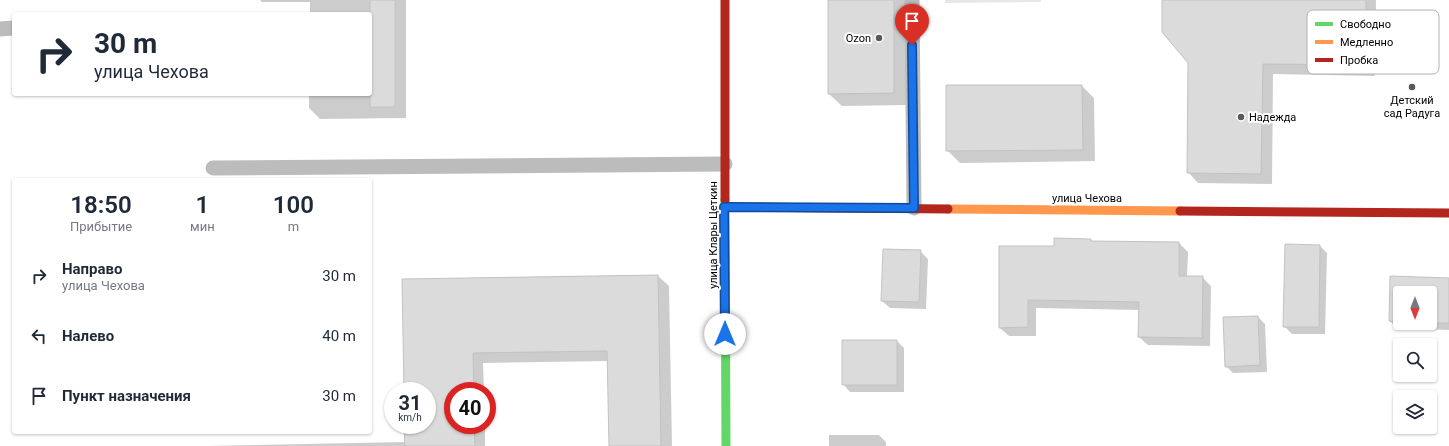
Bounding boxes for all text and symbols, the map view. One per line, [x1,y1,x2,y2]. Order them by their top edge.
pin [895,4,929,45]
icon: arrive [901,10,923,32]
legend [1307,10,1439,74]
text: Свободно [1340,18,1391,31]
text: 30 m [94,27,157,60]
icon: right [28,28,80,80]
place label: Ozon [846,32,871,45]
marker: Ozon [874,33,884,43]
text: Медленно [1340,36,1393,49]
text: Пробка [1340,54,1378,67]
text: улица Чехова [94,61,209,82]
marker: Детский сад Радуга [1407,82,1417,92]
place label: Детский сад Радуга [1384,94,1440,120]
place label: Надежда [1249,111,1296,124]
marker: Надежда [1236,112,1246,122]
street label: улица Клары Цеткин [707,181,720,289]
text: 18:50 [70,191,132,219]
text: 1 [196,191,209,219]
text: 100 [273,191,314,219]
street label: улица Чехова [1052,192,1122,205]
text: Прибытие [70,219,132,234]
text: мин [190,219,215,234]
text: m [288,219,299,234]
text: Направо [62,260,123,278]
icon: right [28,265,50,287]
text: 30 m [322,267,356,285]
text: улица Чехова [62,278,145,293]
north arrow [1393,286,1437,330]
map controls [1393,286,1437,434]
position arrow [704,313,746,355]
icon: left [28,325,50,347]
text: Налево [62,327,114,345]
text: 40 m [322,327,356,345]
button: search [1393,338,1437,382]
speed limit sign: 40 [444,382,496,434]
icon: arrive [28,385,50,407]
text: Пункт назначения [62,387,191,405]
text: 30 m [322,387,356,405]
button: layers [1393,390,1437,434]
text: 31 [399,391,421,415]
text: km/h [398,412,422,423]

